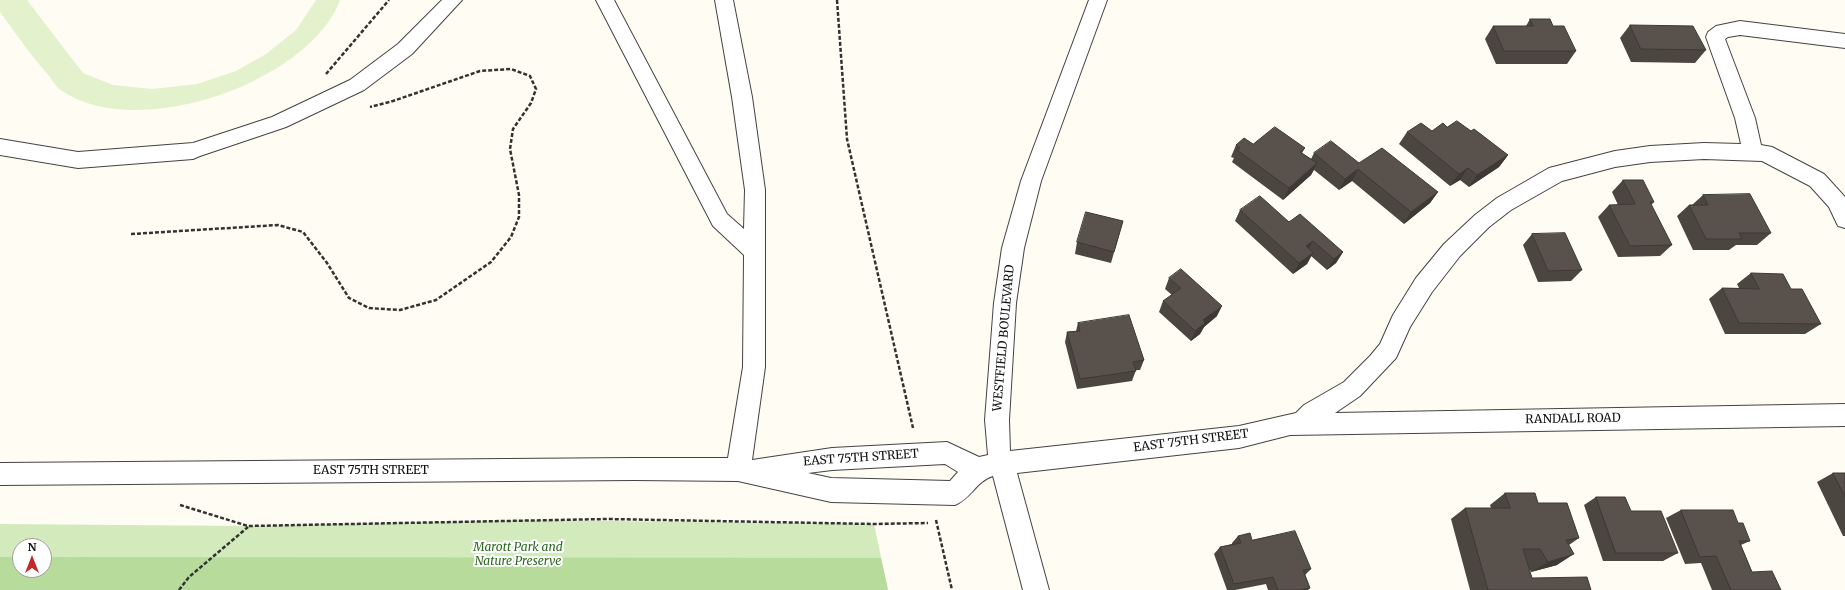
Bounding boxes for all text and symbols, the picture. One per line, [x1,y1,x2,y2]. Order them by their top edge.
street label: WESTFIELD BOULEVARD [990,264,1018,412]
street label: RANDALL ROAD [1525,411,1621,427]
street label: EAST 75TH STREET [1133,427,1249,455]
street label: EAST 75TH STREET [803,447,919,469]
street label: EAST 75TH STREET [313,464,429,478]
north arrow [12,538,52,578]
text: N [28,540,36,554]
park label: Marott Park and Nature Preserve [473,541,563,569]

